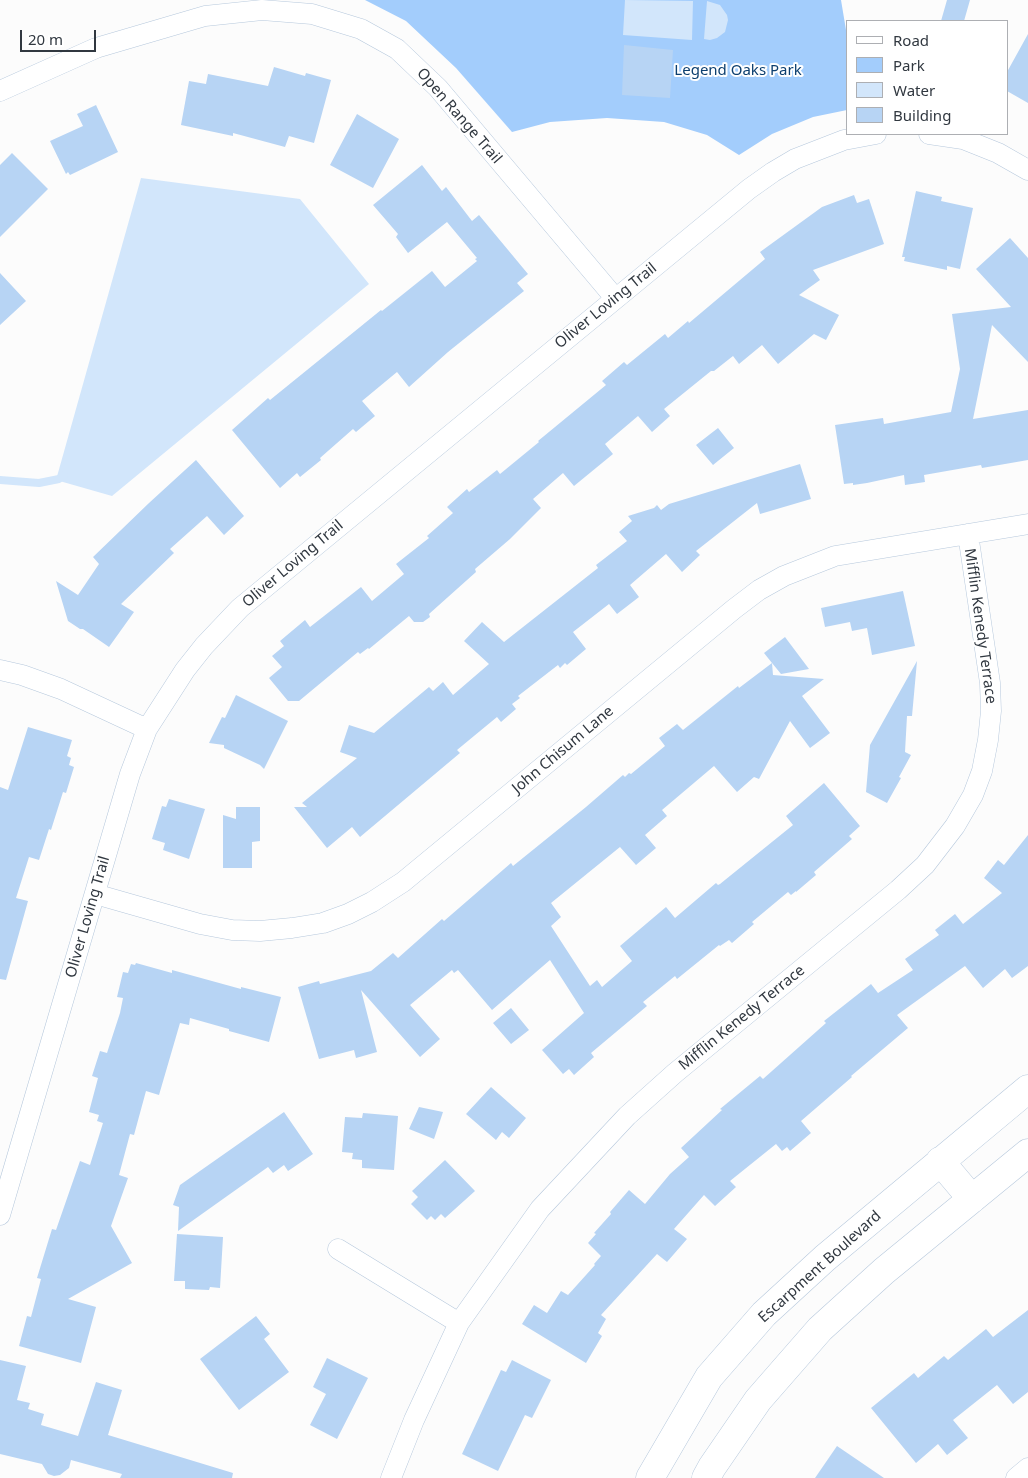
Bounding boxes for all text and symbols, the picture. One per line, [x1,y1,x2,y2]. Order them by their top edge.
scale bar [22,20,99,52]
legend [846,20,1008,135]
text: 20 m [28,29,63,49]
text: Road [893,30,929,50]
text: Park [893,55,925,75]
park label: Legend Oaks Park [674,62,802,80]
street label: Open Range Trail [413,65,505,167]
text: Water [893,80,935,100]
text: Building [893,105,951,125]
street label: Oliver Loving Trail [551,259,661,353]
street label: Oliver Loving Trail [239,517,347,611]
street label: Mifflin Kenedy Terrace [960,547,1000,705]
street label: John Chisum Lane [509,702,617,798]
street label: Oliver Loving Trail [62,854,114,980]
street label: Mifflin Kenedy Terrace [675,962,809,1074]
street label: Escarpment Boulevard [755,1207,885,1327]

